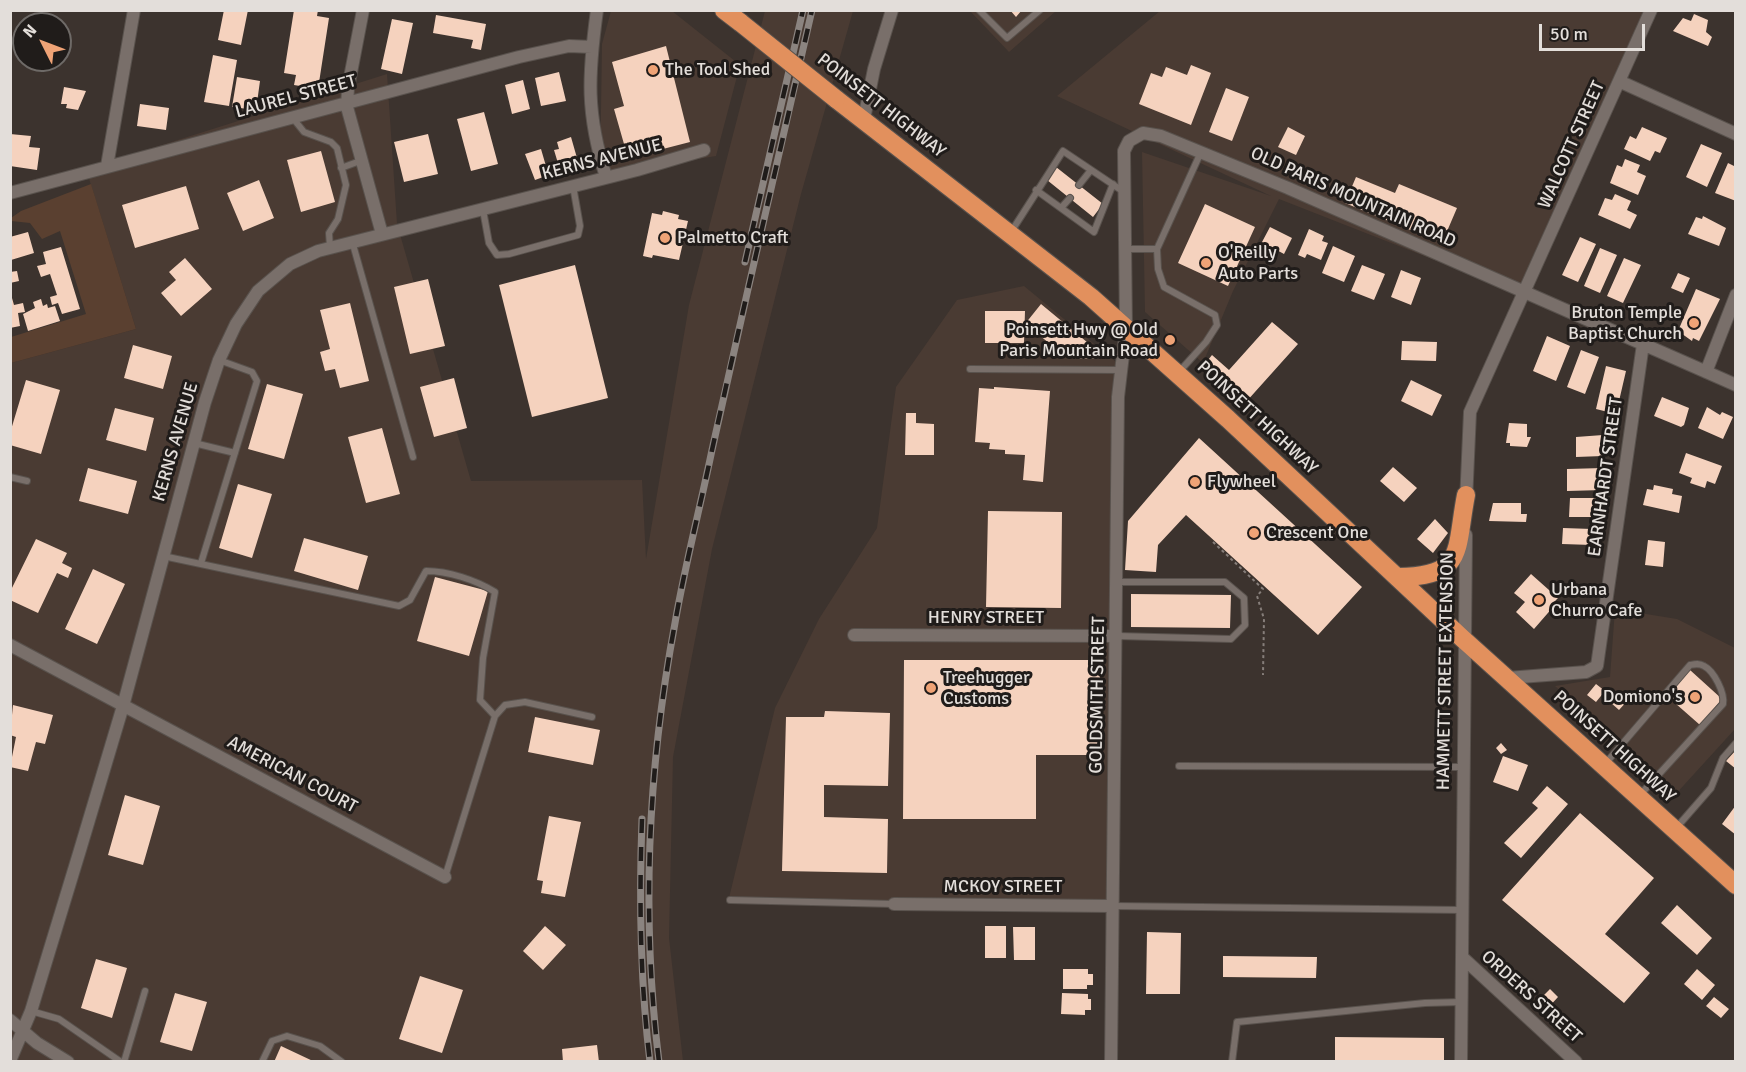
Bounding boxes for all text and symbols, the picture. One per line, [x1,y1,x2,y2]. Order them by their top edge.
north arrow [12,12,72,72]
scale bar [1542,12,1648,50]
text: N [19,20,41,42]
text: 50 m [1550,23,1588,45]
street label: POINSETT HIGHWAY [812,49,950,163]
place label: The Tool Shed [665,59,770,81]
marker: The Tool Shed [646,63,660,77]
street label: LAUREL STREET [233,70,359,124]
street label: WALCOTT STREET [1534,78,1610,212]
street label: KERNS AVENUE [540,135,664,185]
street label: OLD PARIS MOUNTAIN ROAD [1247,143,1459,253]
place label: Palmetto Craft [677,227,789,249]
marker: Palmetto Craft [658,231,672,245]
place label: O'Reilly Auto Parts [1218,242,1298,284]
marker: O'Reilly Auto Parts [1199,256,1213,270]
place label: Bruton Temple Baptist Church [1568,302,1682,344]
marker: Bruton Temple Baptist Church [1687,316,1701,330]
place label: Poinsett Hwy @ Old Paris Mountain Road [999,319,1158,362]
marker: Poinsett Hwy @ Old Paris Mountain Road [1163,333,1177,347]
street label: POINSETT HIGHWAY [1192,357,1322,479]
street label: KERNS AVENUE [149,380,203,504]
street label: EARNHARDT STREET [1584,396,1628,558]
place label: Flywheel [1207,471,1276,493]
marker: Flywheel [1188,475,1202,489]
place label: Crescent One [1266,522,1368,544]
marker: Crescent One [1247,526,1261,540]
street label: HAMMETT STREET EXTENSION [1433,552,1459,790]
place label: Urbana Churro Cafe [1551,579,1642,622]
marker: Urbana Churro Cafe [1532,593,1546,607]
street label: HENRY STREET [928,607,1044,629]
street label: GOLDSMITH STREET [1086,616,1110,774]
place label: Treehugger Customs [943,667,1030,710]
marker: Treehugger Customs [924,681,938,695]
street label: POINSETT HIGHWAY [1548,686,1680,808]
place label: Domiono's [1603,686,1683,708]
marker: Domiono's [1688,690,1702,704]
street label: AMERICAN COURT [223,732,361,818]
street label: MCKOY STREET [944,876,1062,898]
street label: ORDERS STREET [1476,946,1586,1048]

